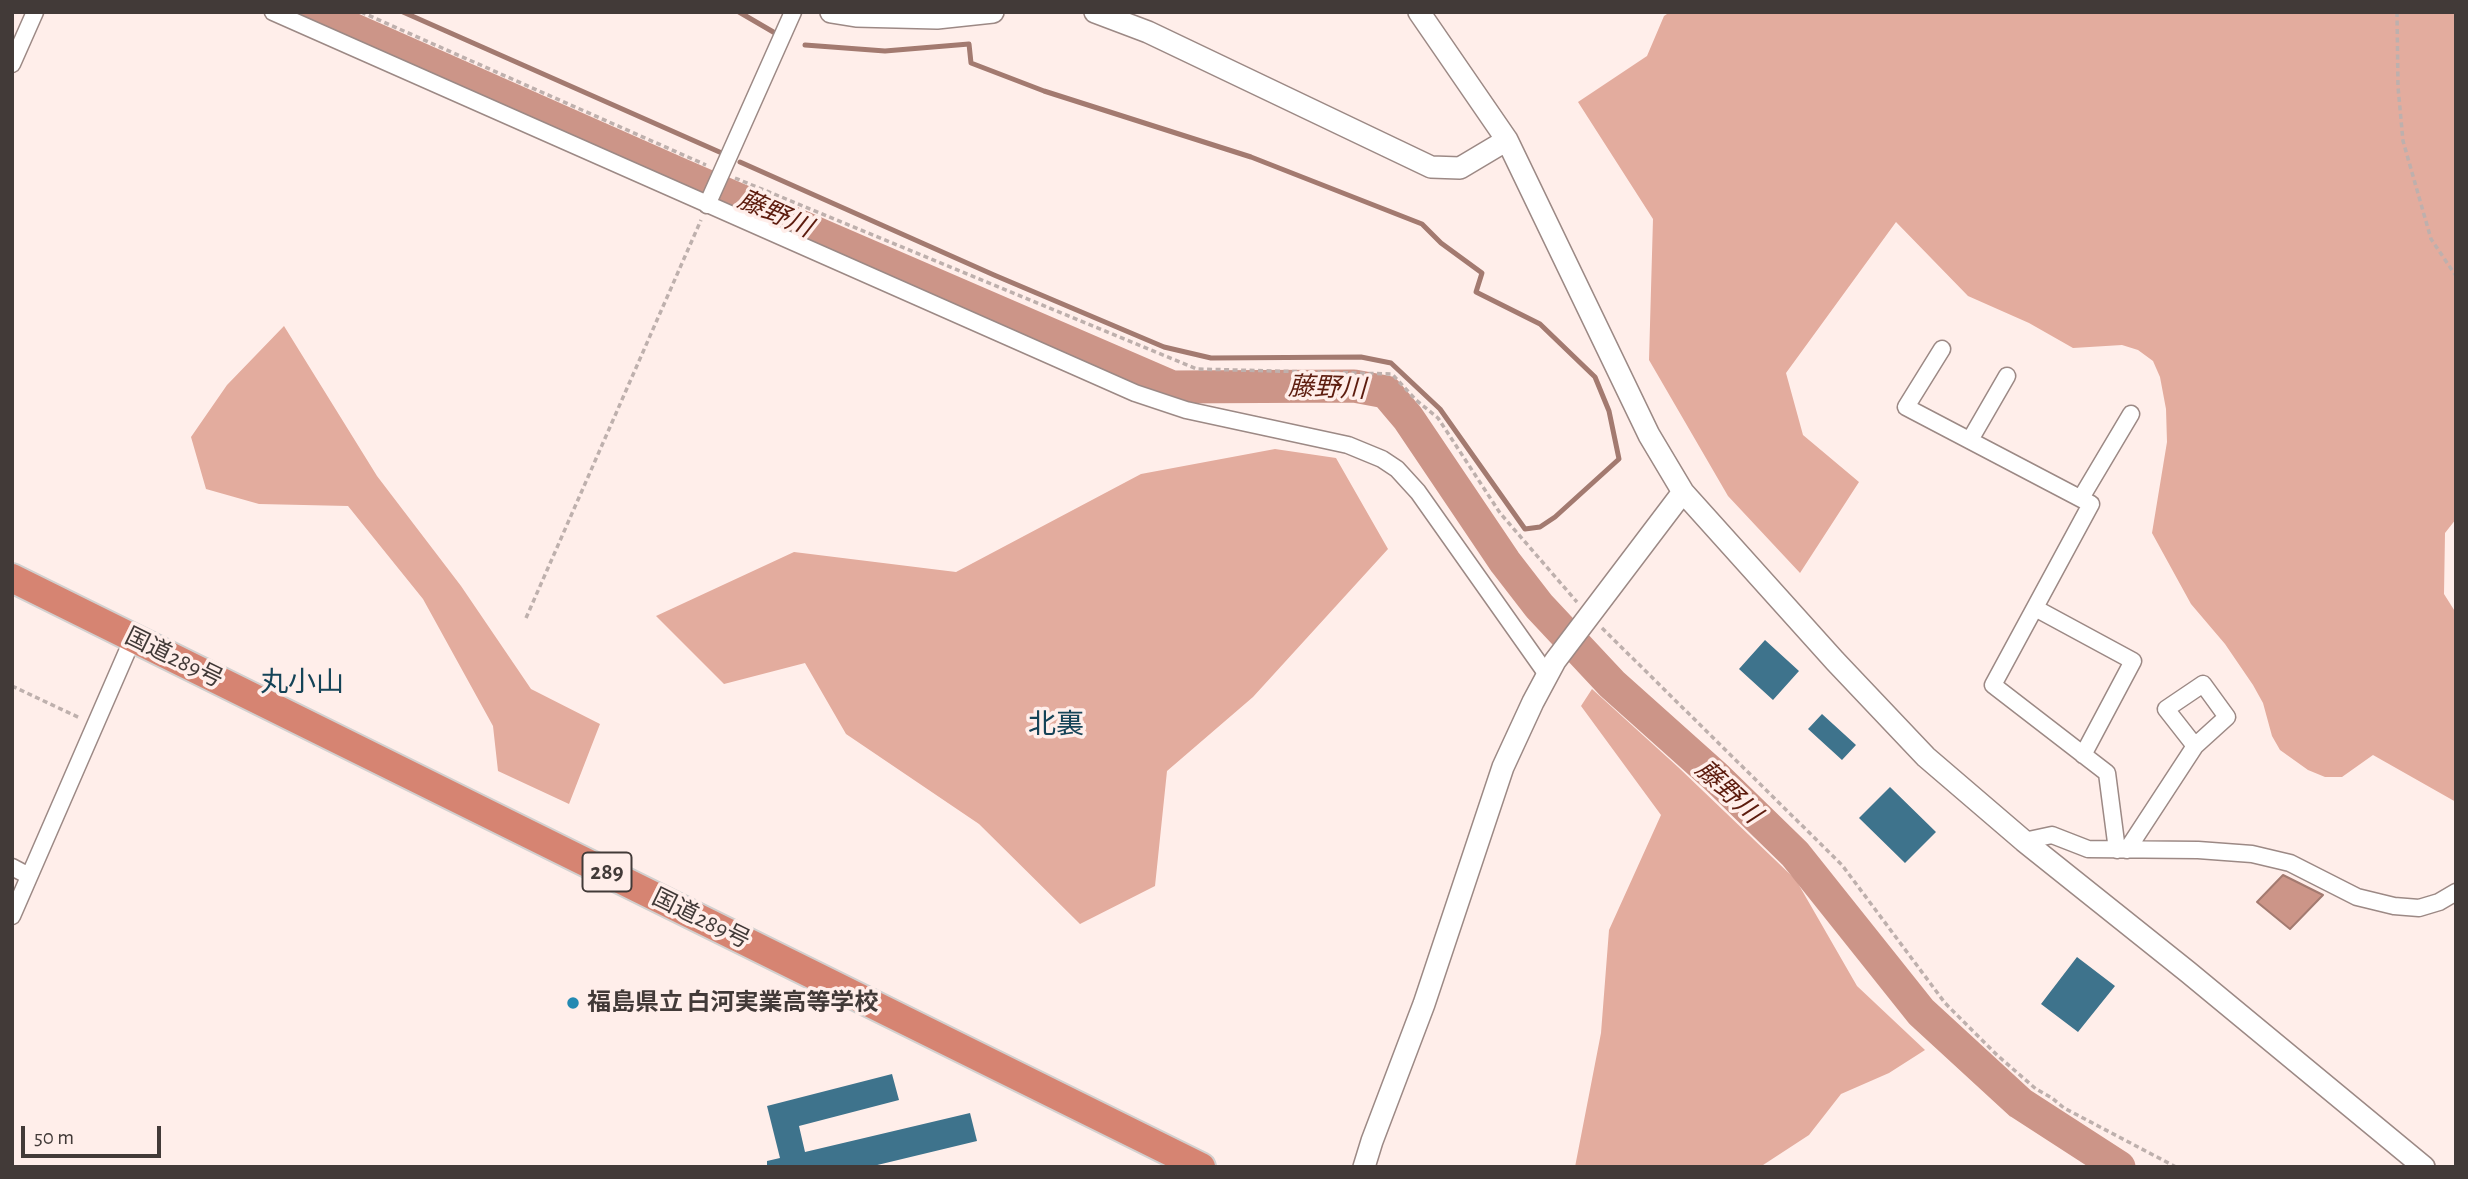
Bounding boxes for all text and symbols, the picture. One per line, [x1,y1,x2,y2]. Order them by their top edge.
water label: 藤野川 [733,184,817,244]
water label: 藤野川 [1287,371,1367,405]
street label: 国道289号 [120,622,228,694]
district label: 丸小山 [260,666,344,700]
district label: 北裏 [1028,708,1084,742]
water label: 藤野川 [1689,754,1767,830]
road number: 289 [582,852,632,892]
street label: 国道289号 [647,883,755,955]
place label: 福島県立 白河実業高等学校 [587,989,879,1017]
marker: 福島県立 白河実業高等学校 [565,995,581,1011]
scale bar [24,1112,164,1156]
text: 50 m [34,1127,74,1148]

